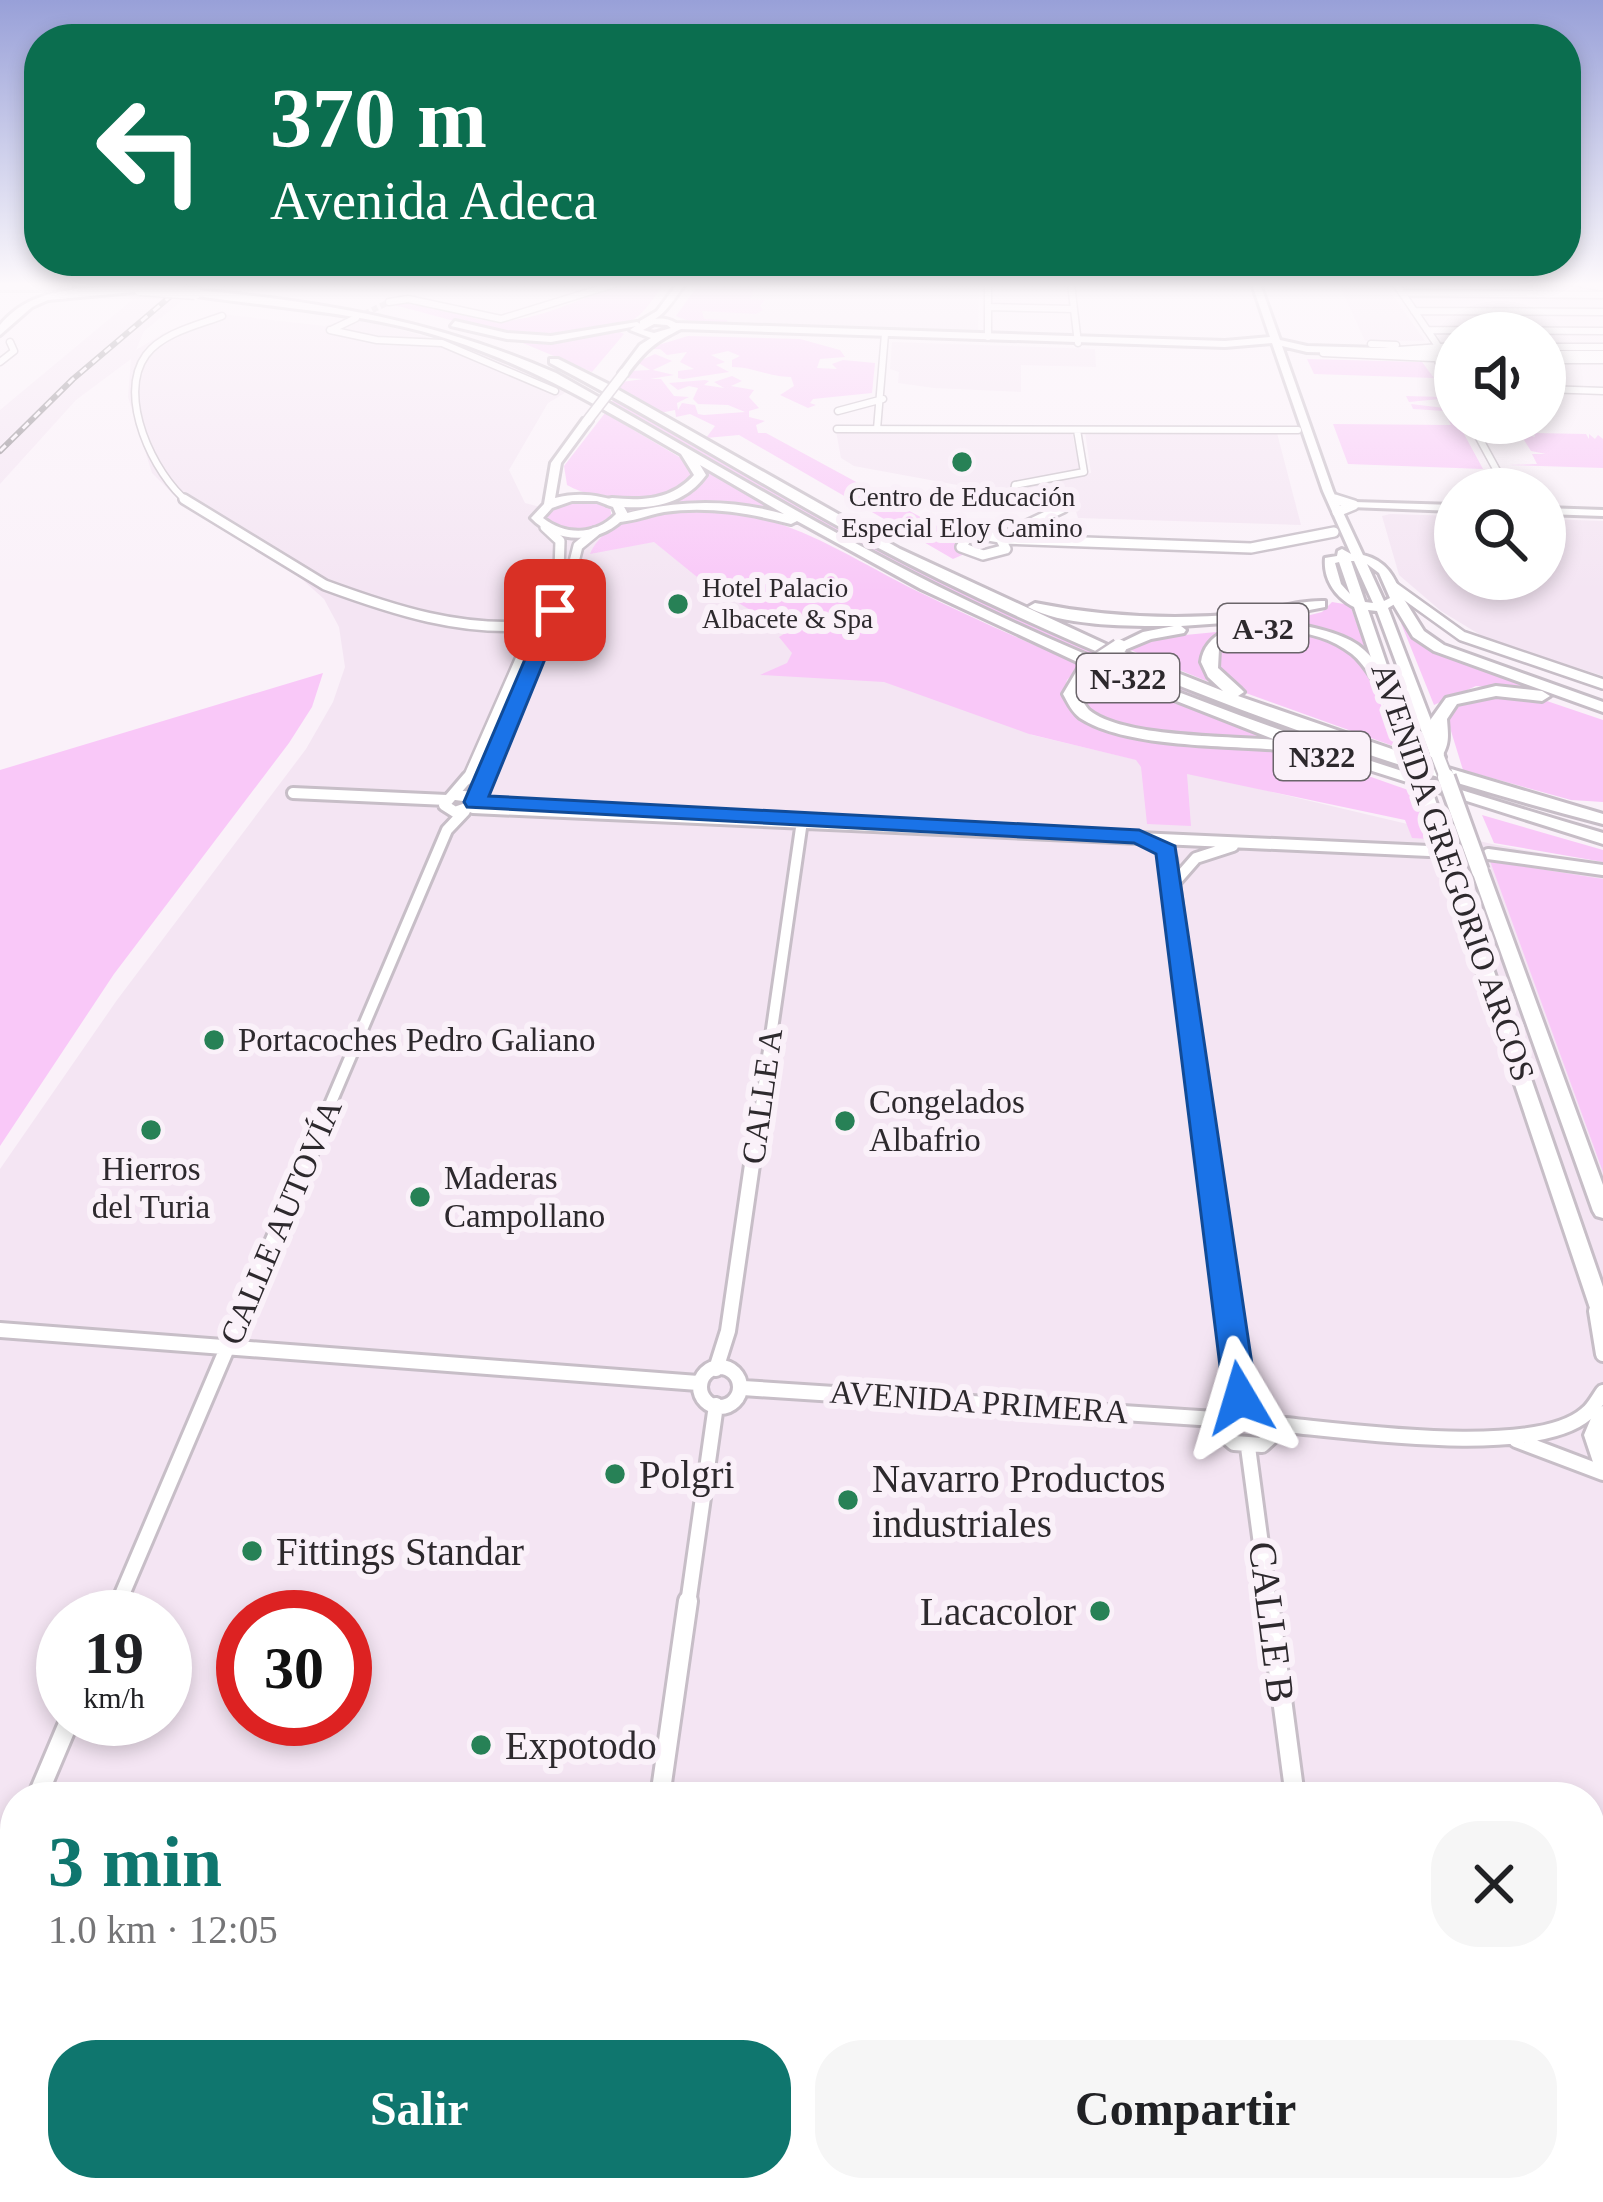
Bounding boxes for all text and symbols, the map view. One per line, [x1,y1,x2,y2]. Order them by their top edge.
icon: left [72,72,228,228]
text: 370 m [270,72,487,165]
text: Avenida Adeca [270,171,597,231]
map controls [1434,312,1566,600]
button: sound [1434,312,1566,444]
marker: Centro de Educación Especial Eloy Camino [949,449,975,475]
button: search [1434,468,1566,600]
place label: Centro de Educación Especial Eloy Camino [841,482,1083,543]
pin [504,559,606,661]
place label: Hotel Palacio Albacete & Spa [702,573,873,634]
icon: arrive [522,577,588,643]
marker: Hotel Palacio Albacete & Spa [665,591,691,617]
road number: A-32 [1218,604,1308,652]
road number: N-322 [1077,654,1179,702]
street label: AVENIDA GREGORIO ARCOS [1364,658,1542,1086]
road number: N322 [1274,732,1370,780]
place label: Portacoches Pedro Galiano [238,1022,595,1058]
street label: CALLE A [735,1026,789,1166]
marker: Portacoches Pedro Galiano [201,1027,227,1053]
place label: Congelados Albafrio [869,1084,1025,1158]
street label: CALLE AUTOVÍA [213,1094,349,1350]
marker: Congelados Albafrio [832,1108,858,1134]
marker: Hierros del Turia [138,1117,164,1143]
place label: Hierros del Turia [92,1151,210,1225]
place label: Maderas Campollano [444,1160,605,1234]
marker: Maderas Campollano [407,1184,433,1210]
position arrow [1177,1335,1303,1461]
street label: AVENIDA PRIMERA [829,1374,1130,1430]
place label: Polgri [639,1453,735,1497]
place label: Navarro Productos industriales [872,1457,1166,1545]
marker: Polgri [602,1461,628,1487]
marker: Navarro Productos industriales [835,1487,861,1513]
place label: Fittings Standar [276,1530,524,1574]
marker: Fittings Standar [239,1538,265,1564]
street label: CALLE B [1241,1539,1303,1705]
speed limit sign: 30 [216,1590,372,1746]
place label: Lacacolor [920,1590,1076,1633]
marker: Lacacolor [1087,1598,1113,1624]
text: 19 [84,1620,144,1686]
text: km/h [83,1681,145,1714]
place label: Expotodo [505,1724,657,1768]
marker: Expotodo [468,1732,494,1758]
button: close [1431,1821,1557,1947]
text: 3 min [48,1822,222,1902]
text: 1.0 km · 12:05 [48,1908,278,1951]
button: Salir [48,2040,791,2178]
button: Compartir [815,2040,1557,2178]

